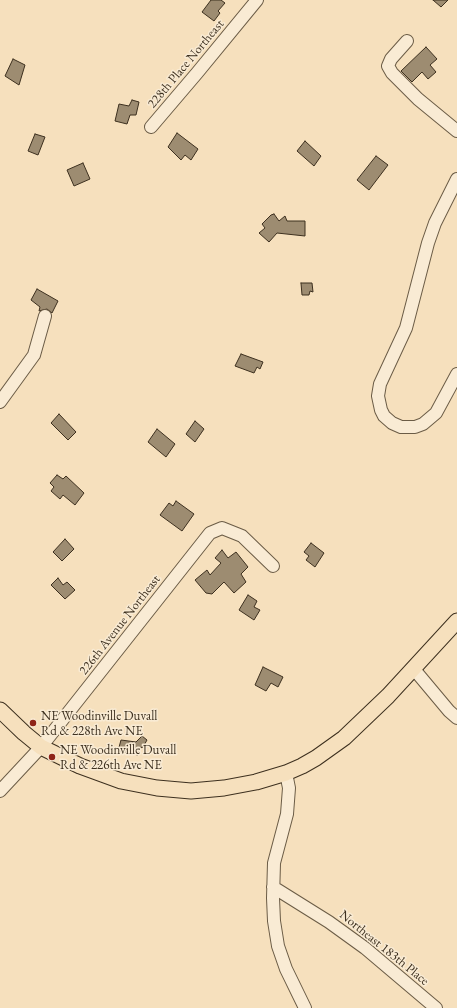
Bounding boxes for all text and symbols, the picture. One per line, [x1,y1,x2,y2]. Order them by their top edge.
street label: 228th Place Northeast [144,17,228,111]
street label: 226th Avenue Northeast [76,572,164,678]
place label: NE Woodinville Duvall Rd & 228th Ave NE [41,708,157,739]
marker: NE Woodinville Duvall Rd & 228th Ave NE [28,718,38,728]
place label: NE Woodinville Duvall Rd & 226th Ave NE [60,742,176,773]
marker: NE Woodinville Duvall Rd & 226th Ave NE [47,752,57,762]
street label: Northeast 183th Place [336,907,432,989]

